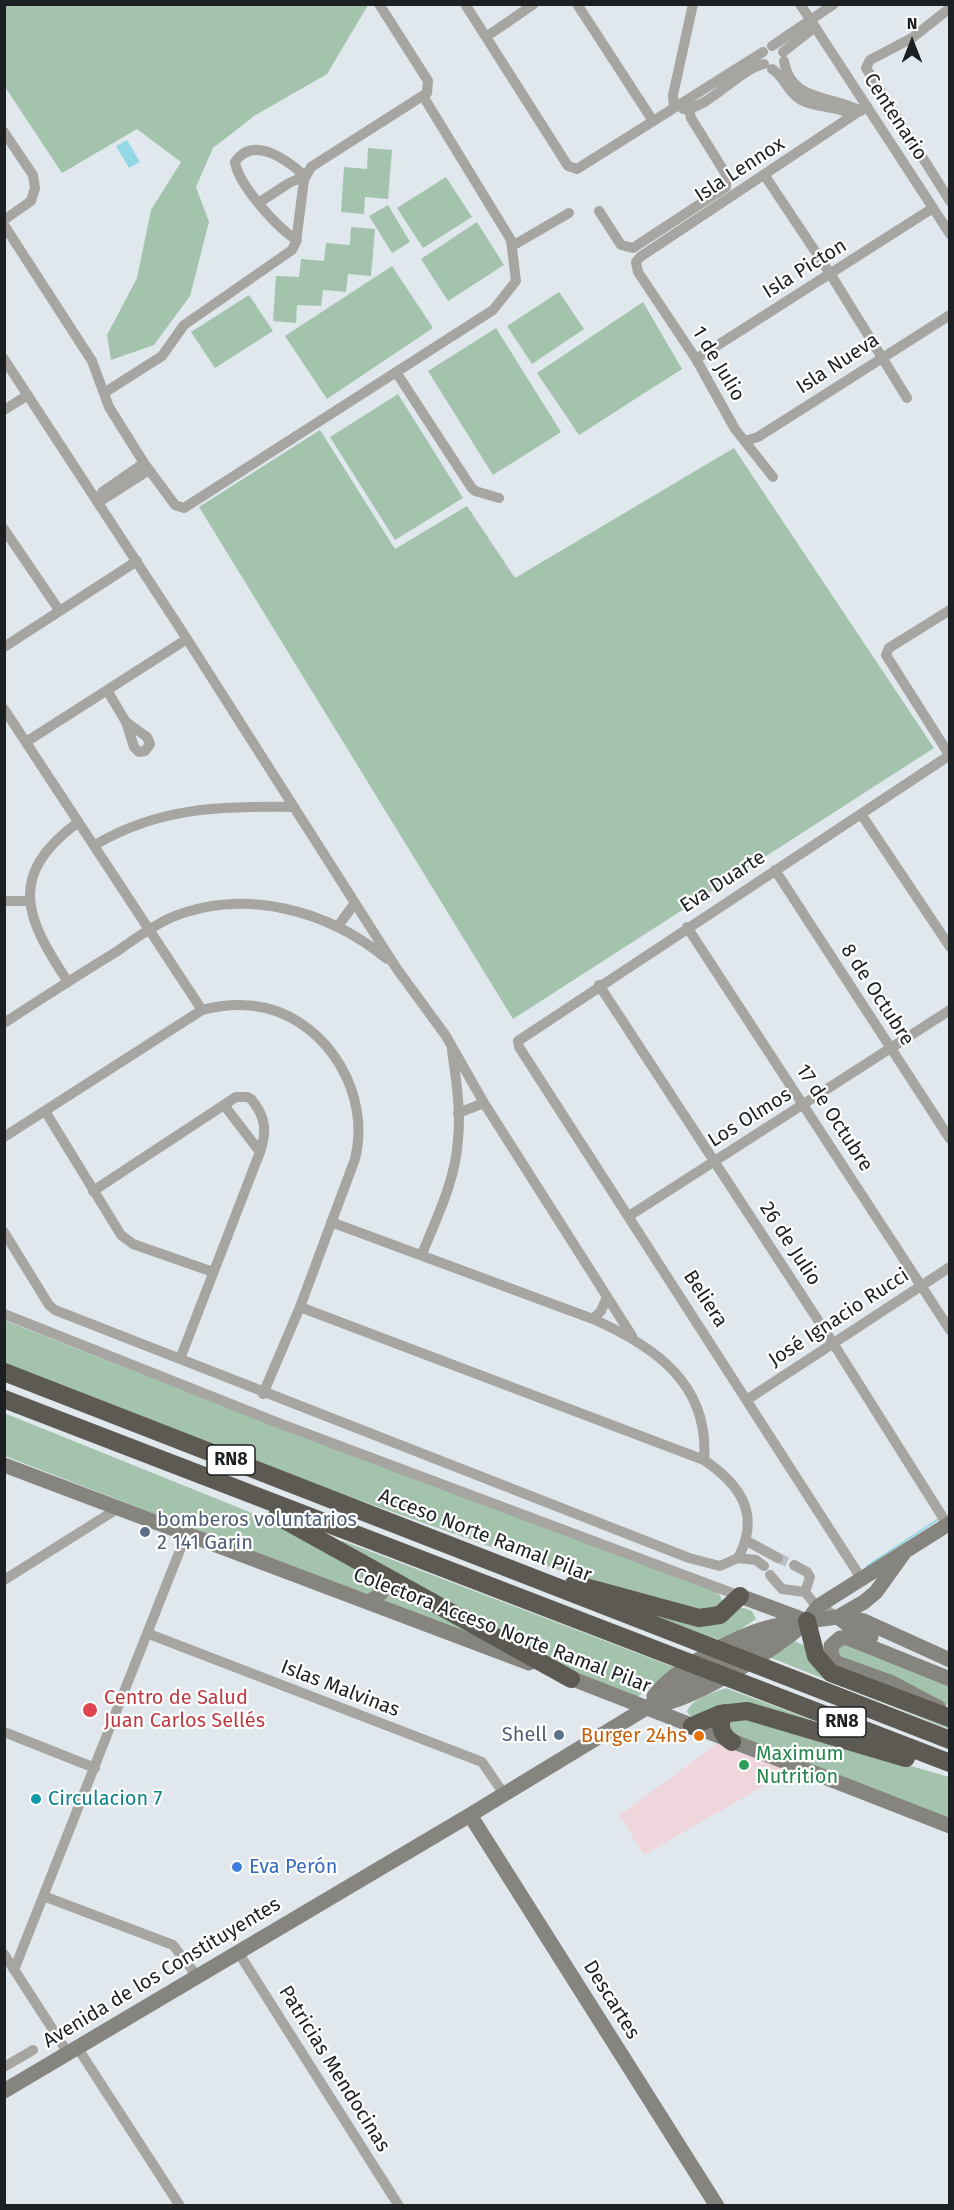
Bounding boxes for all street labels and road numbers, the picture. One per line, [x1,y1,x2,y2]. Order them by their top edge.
street label: Centenario [858,69,932,165]
street label: Isla Lennox [691,132,789,208]
street label: Isla Picton [759,234,851,304]
street label: 1 de Julio [686,322,750,406]
street label: Isla Nueva [792,328,884,400]
street label: Eva Duarte [676,846,770,918]
street label: 8 de Octubre [835,940,919,1050]
street label: 17 de Octubre [790,1060,878,1176]
street label: Los Olmos [704,1083,796,1153]
street label: 26 de Julio [754,1198,826,1290]
street label: José Ignacio Rucci [764,1264,914,1372]
street label: Beliera [678,1266,732,1332]
road number: RN8 [207,1445,255,1475]
street label: Acceso Norte Ramal Pilar [375,1484,595,1588]
street label: Colectora Acceso Norte Ramal Pilar [350,1563,654,1699]
street label: Islas Malvinas [277,1655,403,1723]
road number: RN8 [818,1707,866,1737]
street label: Avenida de los Constituyentes [39,1892,285,2054]
street label: Descartes [577,1956,645,2044]
street label: Patricias Mendocinas [273,1982,395,2156]

